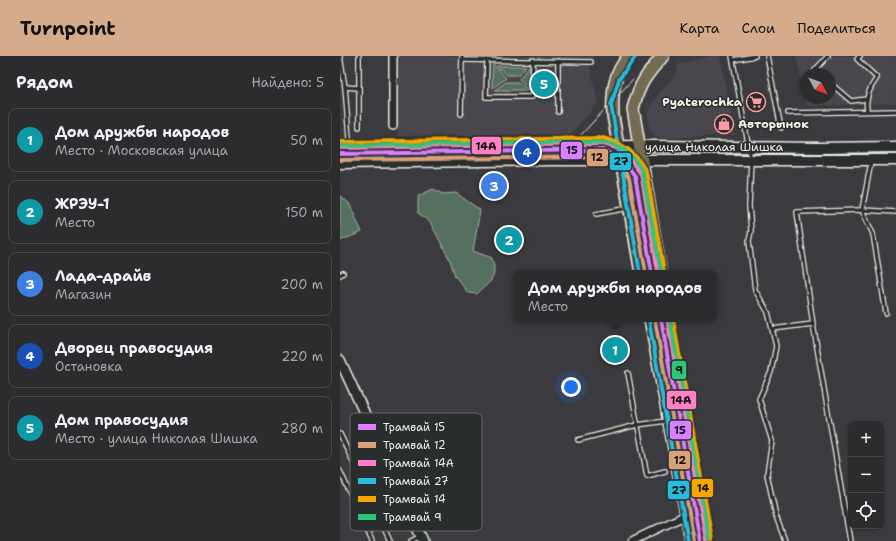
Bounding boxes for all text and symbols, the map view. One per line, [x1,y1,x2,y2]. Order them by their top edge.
text: Turnpoint [20,16,116,41]
text: Карта [679,19,720,37]
text: Слои [742,19,775,37]
text: Поделиться [797,19,876,37]
north arrow [800,68,836,104]
pin: 5 [531,69,557,99]
text: Рядом [16,71,73,93]
text: Найдено: 5 [251,74,324,91]
supermarket icon: Pyaterochka [745,91,767,113]
place label: Pyaterochka [662,94,743,110]
shop icon: Авторынок [713,113,735,135]
place label: Авторынок [738,116,809,132]
text: Дом дружбы народов [55,122,229,142]
text: 1 [27,132,33,149]
text: 50 m [290,132,323,149]
line badge: 14А [471,136,502,155]
pin: 4 [514,137,540,167]
text: 14А [476,139,497,154]
street label: улица Николая Шишка [645,139,784,155]
line badge: 15 [560,141,583,160]
text: Место · Московская улица [55,142,228,159]
text: 15 [566,143,578,158]
line badge: 12 [586,148,609,167]
text: 12 [591,150,603,165]
line badge: 27 [609,152,632,171]
text: 27 [614,154,629,169]
pin: 3 [481,171,507,201]
text: ЖРЭУ-1 [55,194,110,214]
text: 2 [25,204,35,221]
text: 150 m [285,204,323,221]
text: Место [55,214,95,231]
pin: 2 [496,225,522,255]
text: Лада-драйв [55,266,151,286]
popup [513,270,717,322]
text: 3 [25,276,35,293]
text: 200 m [281,276,323,293]
text: Дом дружбы народов [528,278,702,298]
text: Магазин [55,286,111,303]
text: Место [528,298,568,315]
pin: 1 [602,335,628,365]
text: Дворец правосудия [55,338,213,358]
text: 4 [25,348,35,365]
text: 220 m [281,348,323,365]
text: Остановка [55,358,122,375]
line badge: 9 [671,360,687,380]
text: 9 [675,363,683,378]
your location [561,377,581,397]
line badge: 14А [666,390,697,410]
text: 14А [671,393,692,408]
text: Дом правосудия [55,410,188,430]
legend [350,413,482,531]
text: 5 [26,420,34,437]
text: 280 m [281,420,323,437]
text: Трамвай 15 [383,420,445,435]
line badge: 15 [669,420,692,440]
map controls [848,421,884,529]
button: + [848,421,884,457]
text: 15 [674,423,686,438]
text: Место · улица Николая Шишка [55,430,258,447]
text: Трамвай 12 [383,438,446,453]
line badge: 12 [668,450,691,470]
text: 12 [674,453,686,468]
text: Трамвай 14А [383,456,454,471]
button: − [848,457,884,493]
text: Трамвай 27 [383,474,449,489]
line badge: 14 [691,478,714,498]
line badge: 27 [667,480,690,500]
text: 14 [697,481,710,496]
text: 27 [672,483,687,498]
text: Трамвай 14 [383,492,446,507]
button: locate [848,493,884,529]
text: Трамвай 9 [383,510,442,525]

